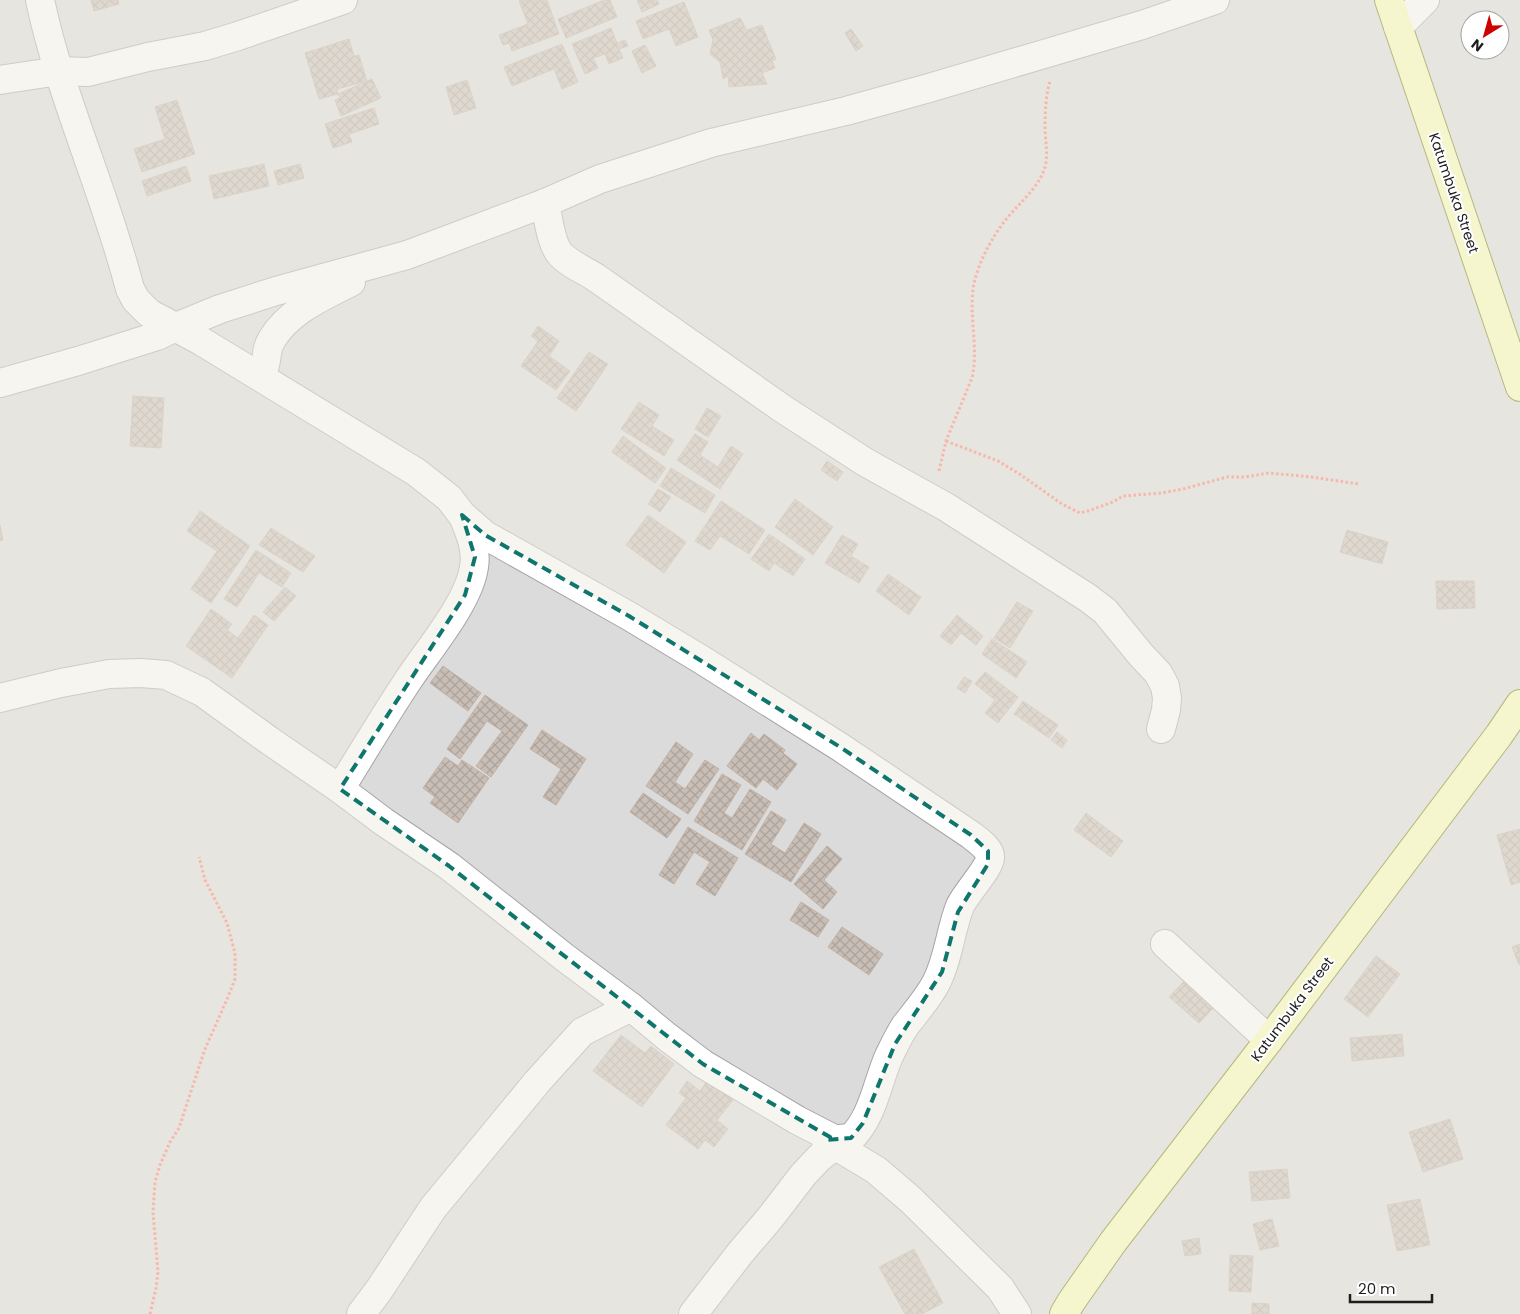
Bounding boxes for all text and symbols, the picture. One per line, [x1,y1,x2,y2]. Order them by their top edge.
north arrow [1460,10,1510,60]
text: N [1467,34,1487,57]
street label: Katumbuka Street [1424,130,1484,256]
street label: Katumbuka Street [1246,953,1338,1065]
scale bar [1350,1272,1432,1304]
text: 20 m [1358,1278,1396,1299]

